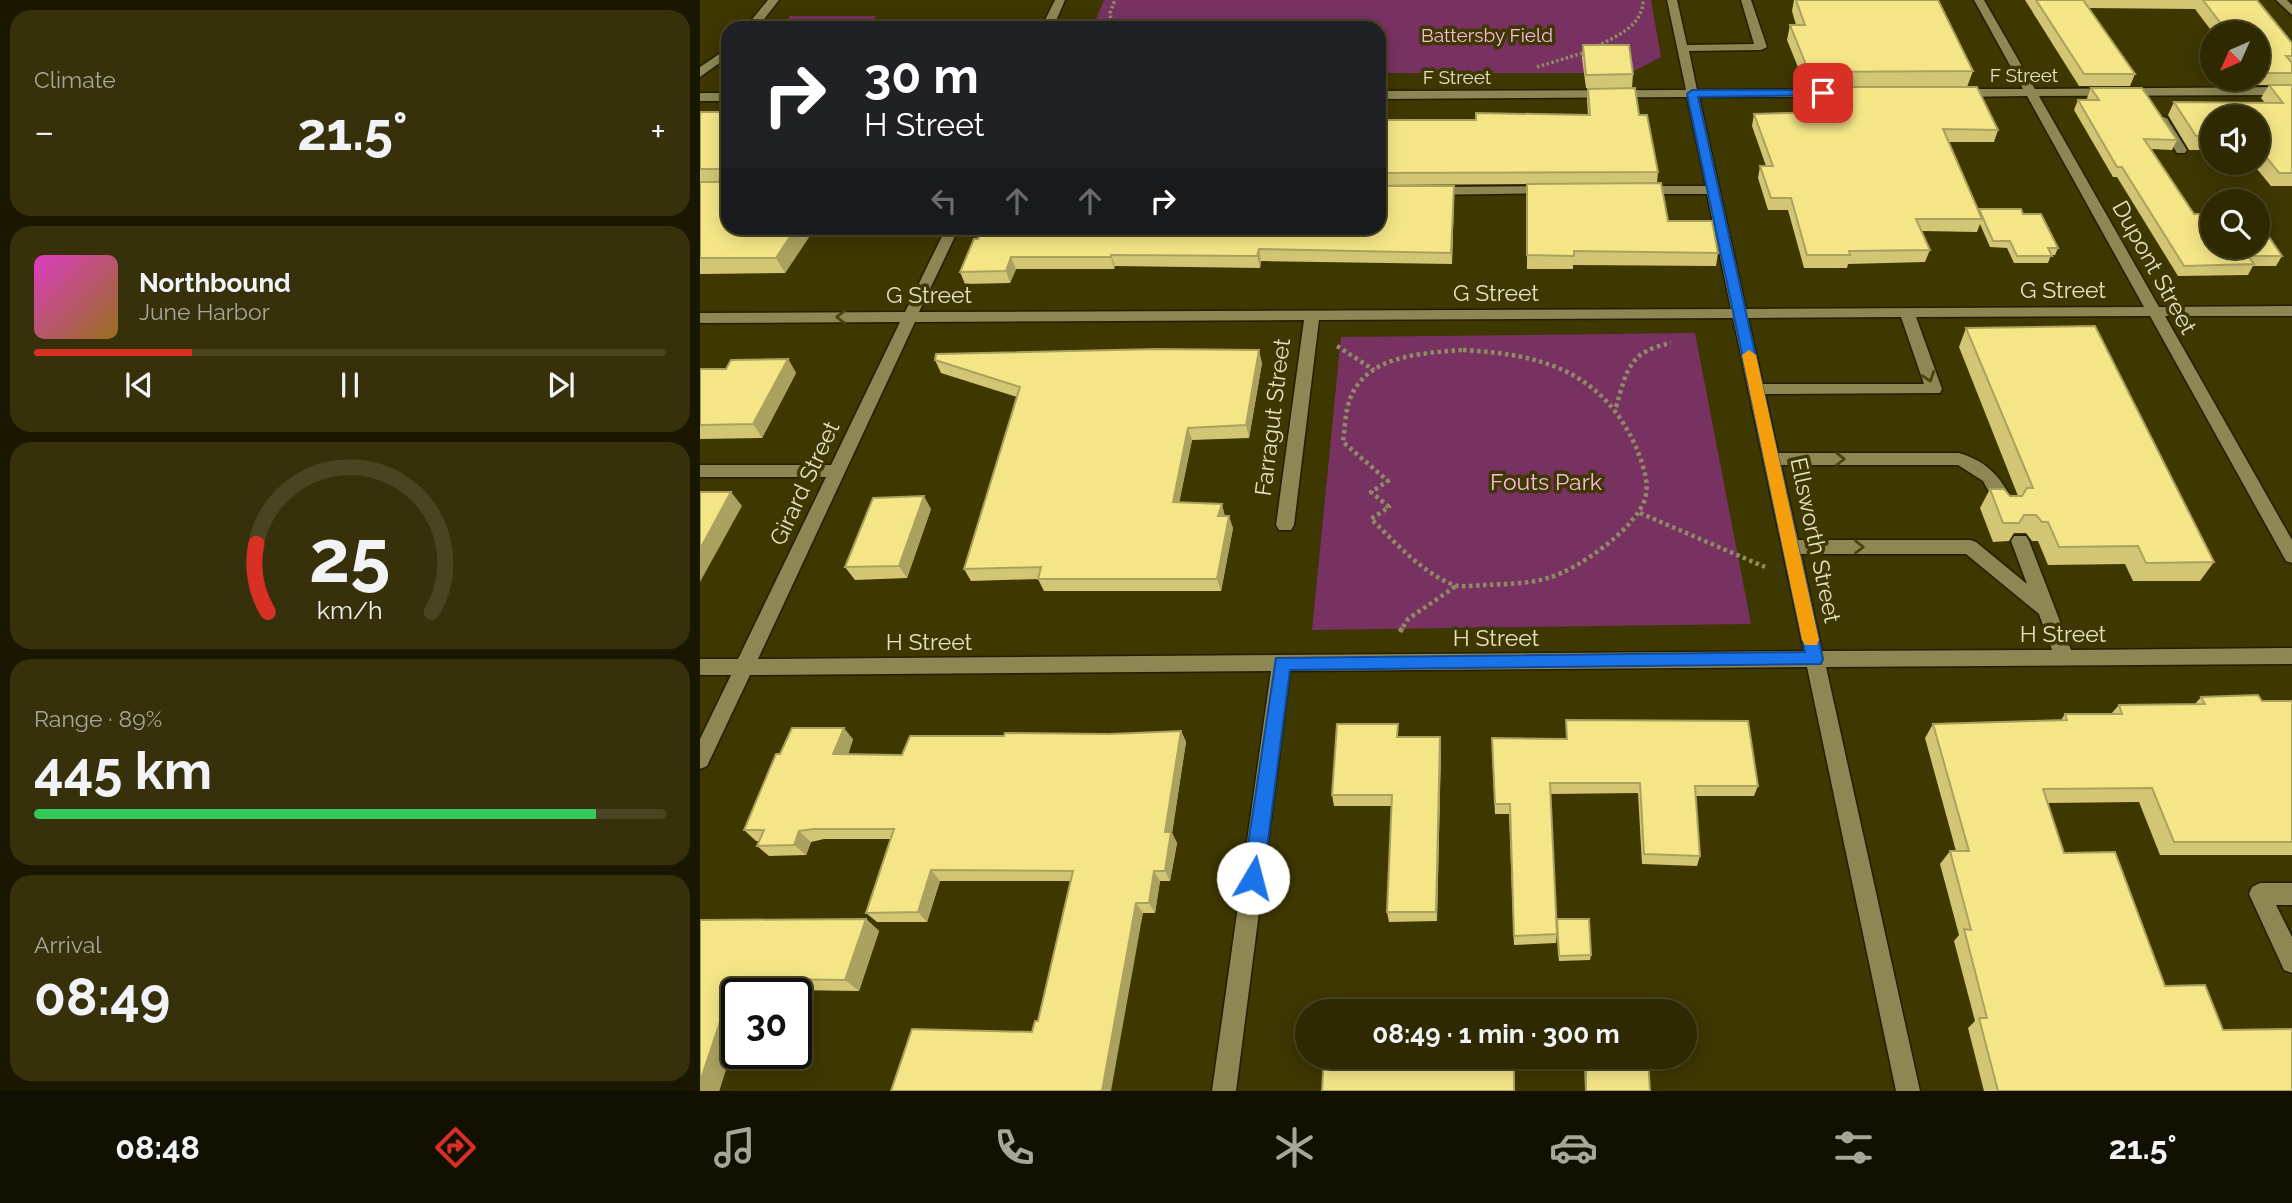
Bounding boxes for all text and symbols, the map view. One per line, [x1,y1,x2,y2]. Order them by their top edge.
north arrow [2200,21,2270,91]
map controls [2200,21,2270,259]
park label: Battersby Field [1421,24,1553,46]
text: 30 m [864,47,979,104]
icon: right [749,49,840,140]
pin [1793,63,1853,123]
street label: F Street [1990,64,2059,86]
text: Climate [34,66,116,93]
street label: F Street [1423,66,1492,88]
icon: arrive [1804,74,1842,112]
text: 21.5° [297,101,408,162]
button: sound [2200,105,2270,175]
text: H Street [864,106,985,143]
text: − [34,109,54,154]
text: + [650,109,666,154]
icon: left [925,182,963,220]
icon: ahead [998,182,1036,220]
icon: ahead [1071,182,1109,220]
icon: right [1144,182,1182,220]
button: search [2200,189,2270,259]
street label: Dupont Street [2107,195,2203,339]
text: Northbound [139,268,291,298]
street label: G Street [2020,276,2106,303]
street label: G Street [1453,279,1539,306]
street label: G Street [886,281,972,308]
text: June Harbor [139,298,270,325]
one-way arrow [836,309,846,325]
street label: Farragut Street [1249,336,1295,497]
icon: previous [120,366,158,404]
icon: pause [331,366,369,404]
icon: next [542,366,580,404]
one-way arrow [1921,371,1935,383]
street label: Girard Street [764,416,845,549]
one-way arrow [1835,451,1845,467]
street label: Ellsworth Street [1785,455,1847,625]
park label: Fouts Park [1490,468,1602,495]
text: 25 [309,514,391,599]
one-way arrow [1854,539,1864,555]
text: km/h [317,594,383,624]
street label: H Street [2020,620,2107,647]
street label: H Street [1453,624,1540,651]
street label: H Street [886,628,973,655]
text: Range · 89% [34,705,162,732]
text: 445 km [34,740,212,801]
position arrow [1216,841,1290,915]
text: Arrival [34,931,101,958]
text: 08:49 [34,966,171,1027]
speed limit sign: 30 [721,978,812,1069]
text: 08:49 · 1 min · 300 m [1372,1019,1620,1049]
icon: directions [431,1123,480,1172]
icon: music [710,1123,759,1172]
icon: phone [990,1123,1039,1172]
icon: climate [1270,1123,1319,1172]
icon: car [1549,1123,1598,1172]
icon: filters [1829,1123,1878,1172]
text: 08:48 [115,1129,200,1166]
text: 21.5° [2109,1129,2177,1166]

